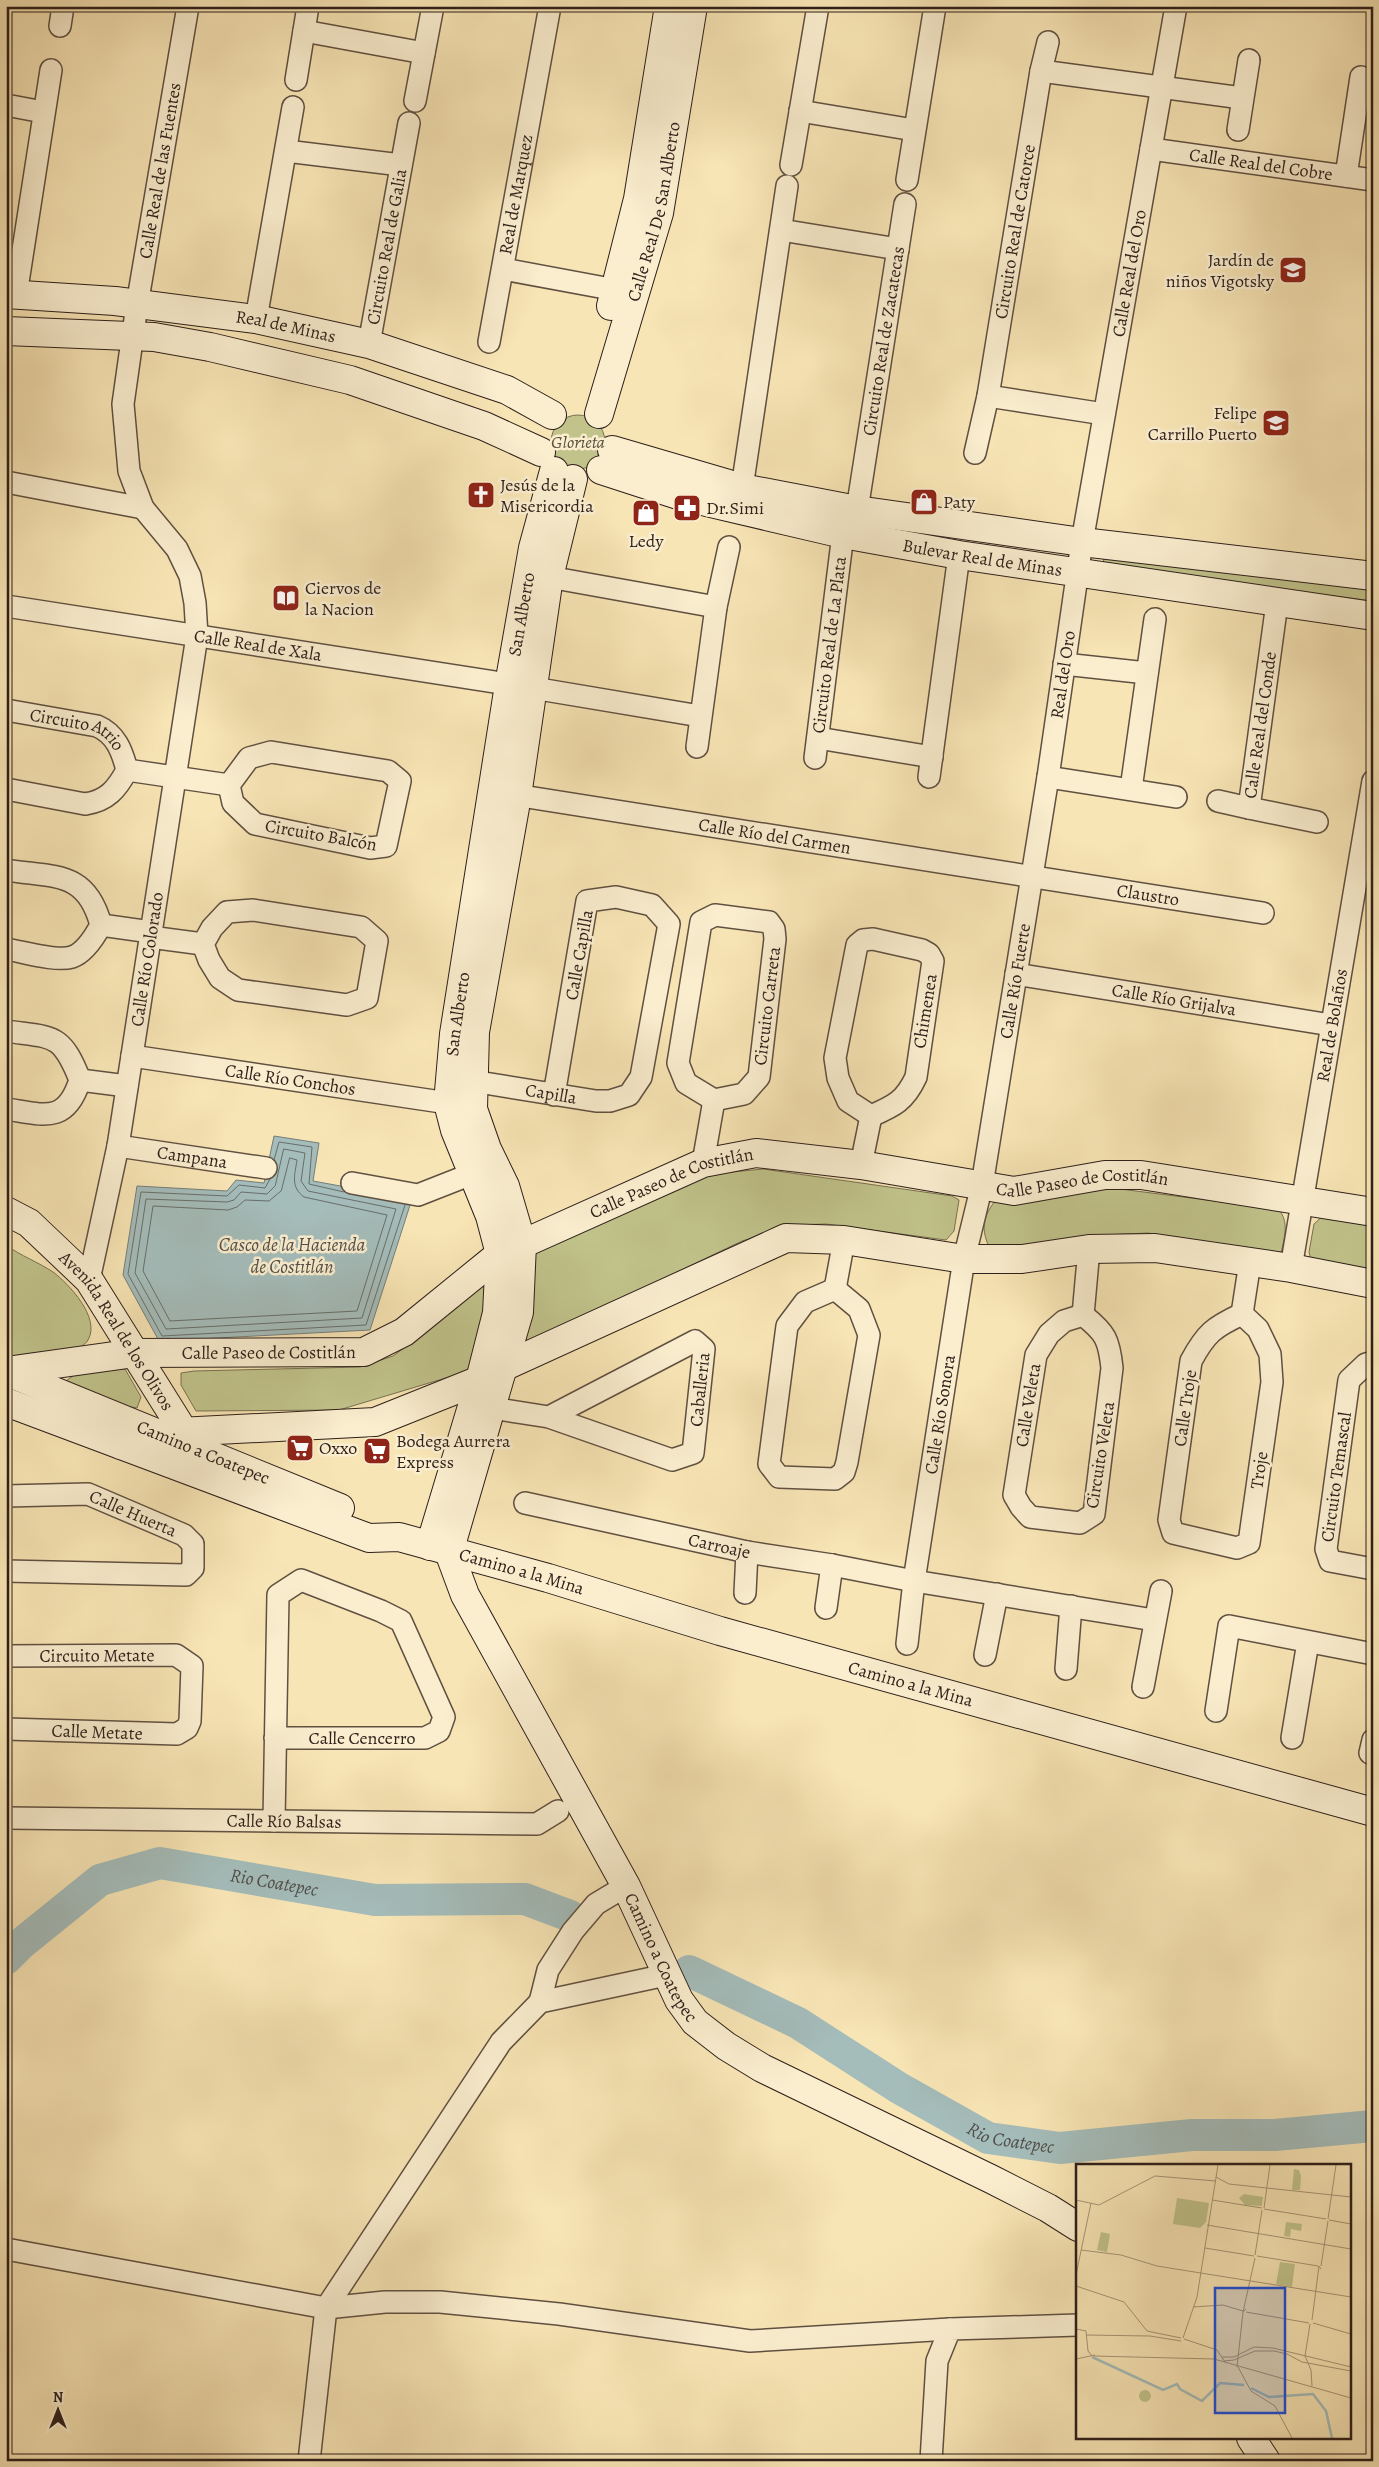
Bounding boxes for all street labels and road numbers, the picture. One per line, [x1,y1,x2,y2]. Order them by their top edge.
street label: Calle Real de las Fuentes [133,81,187,261]
street label: Calle Real De San Alberto [621,120,686,304]
street label: Real de Marquez [493,132,538,256]
street label: Calle Real del Cobre [1188,142,1334,186]
street label: Circuito Real de Catorce [989,143,1041,321]
street label: Circuito Real de Galia [361,166,413,326]
street label: Calle Real del Oro [1106,208,1152,339]
street label: Circuito Real de Zacatecas [857,245,910,438]
street label: Real de Minas [234,305,338,348]
street label: Bulevar Real de Minas [901,533,1064,582]
street label: Circuito Real de La Plata [806,554,852,735]
street label: San Alberto [502,570,541,658]
street label: Calle Real de Xala [192,623,324,667]
street label: Real del Oro [1045,629,1081,720]
street label: Calle Real del Conde [1238,650,1282,800]
street label: Circuito Atrio [28,702,131,755]
street label: Calle Río del Carmen [697,812,853,860]
street label: Circuito Balcón [263,813,379,857]
street label: Claustro [1115,878,1181,912]
street label: Calle Río Colorado [125,890,169,1028]
street label: Calle Capilla [559,907,599,1002]
street label: Calle Río Fuerte [994,922,1036,1041]
street label: Circuito Carreta [748,945,786,1067]
street label: Real de Bolaños [1310,967,1353,1084]
street label: San Alberto [440,970,476,1057]
street label: Chimenea [907,971,943,1050]
street label: Calle Río Grijalva [1110,978,1238,1022]
street label: Calle Río Conchos [223,1058,357,1101]
street label: Capilla [524,1078,579,1110]
street label: Campana [155,1140,230,1174]
street label: Calle Paseo de Costitlán [586,1142,755,1224]
street label: Calle Paseo de Costitlán [994,1163,1170,1203]
street label: Avenida Real de los Olivos [53,1245,180,1415]
street label: Calle Paseo de Costitlán [182,1340,356,1365]
street label: Caballeria [684,1351,716,1428]
street label: Calle Río Sonora [919,1352,961,1476]
street label: Calle Veleta [1010,1361,1047,1449]
street label: Calle Troje [1168,1368,1202,1448]
street label: Circuito Veleta [1080,1399,1120,1510]
street label: Circuito Temascal [1315,1410,1357,1544]
street label: Camino a Coatepec [133,1414,273,1490]
street label: Troje [1245,1450,1273,1490]
street label: Calle Huerta [86,1484,181,1543]
street label: Carroaje [686,1527,753,1564]
street label: Camino a la Mina [456,1542,588,1601]
street label: Circuito Metate [39,1643,155,1668]
street label: Camino a la Mina [845,1655,977,1713]
street label: Calle Metate [51,1718,143,1746]
street label: Calle Cencerro [309,1726,415,1750]
street label: Calle Río Balsas [226,1808,342,1834]
street label: Camino a Coatepec [619,1889,703,2027]

